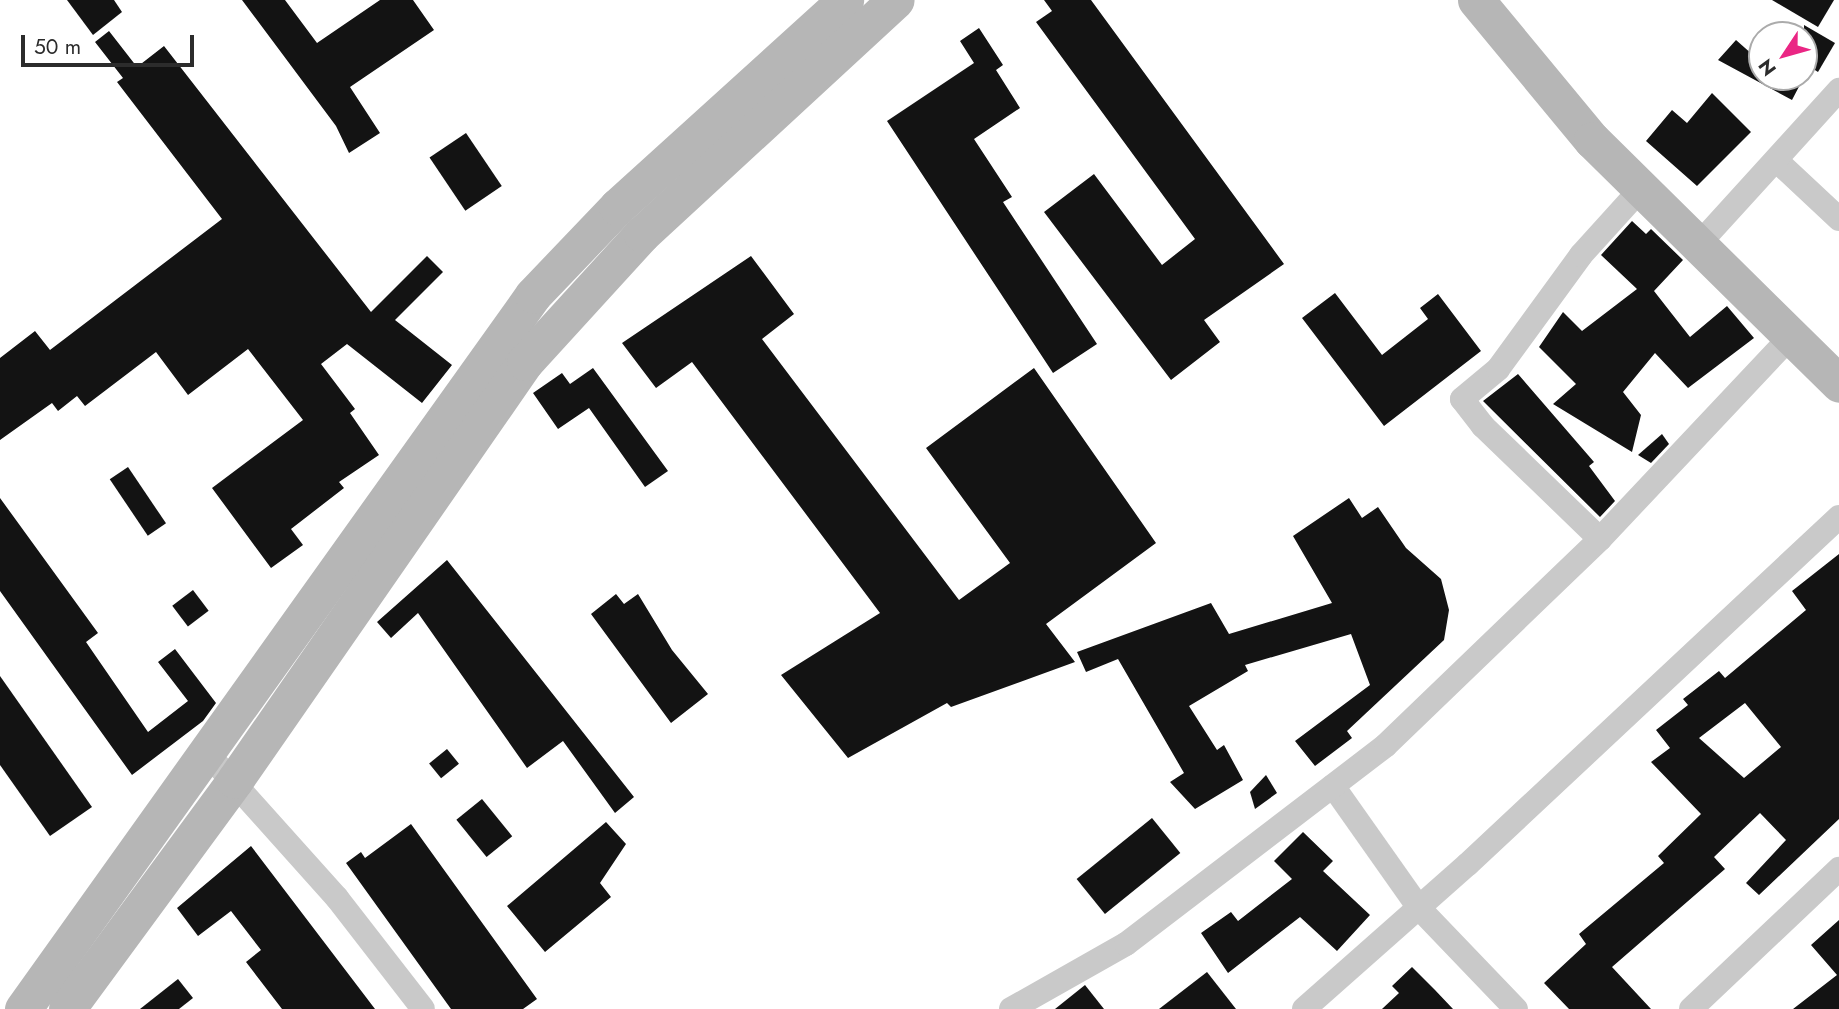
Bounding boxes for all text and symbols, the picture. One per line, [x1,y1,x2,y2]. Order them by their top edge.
scale bar [24,21,198,65]
north arrow [1748,21,1818,91]
text: 50 m [34,32,81,62]
text: N [1752,53,1783,82]

